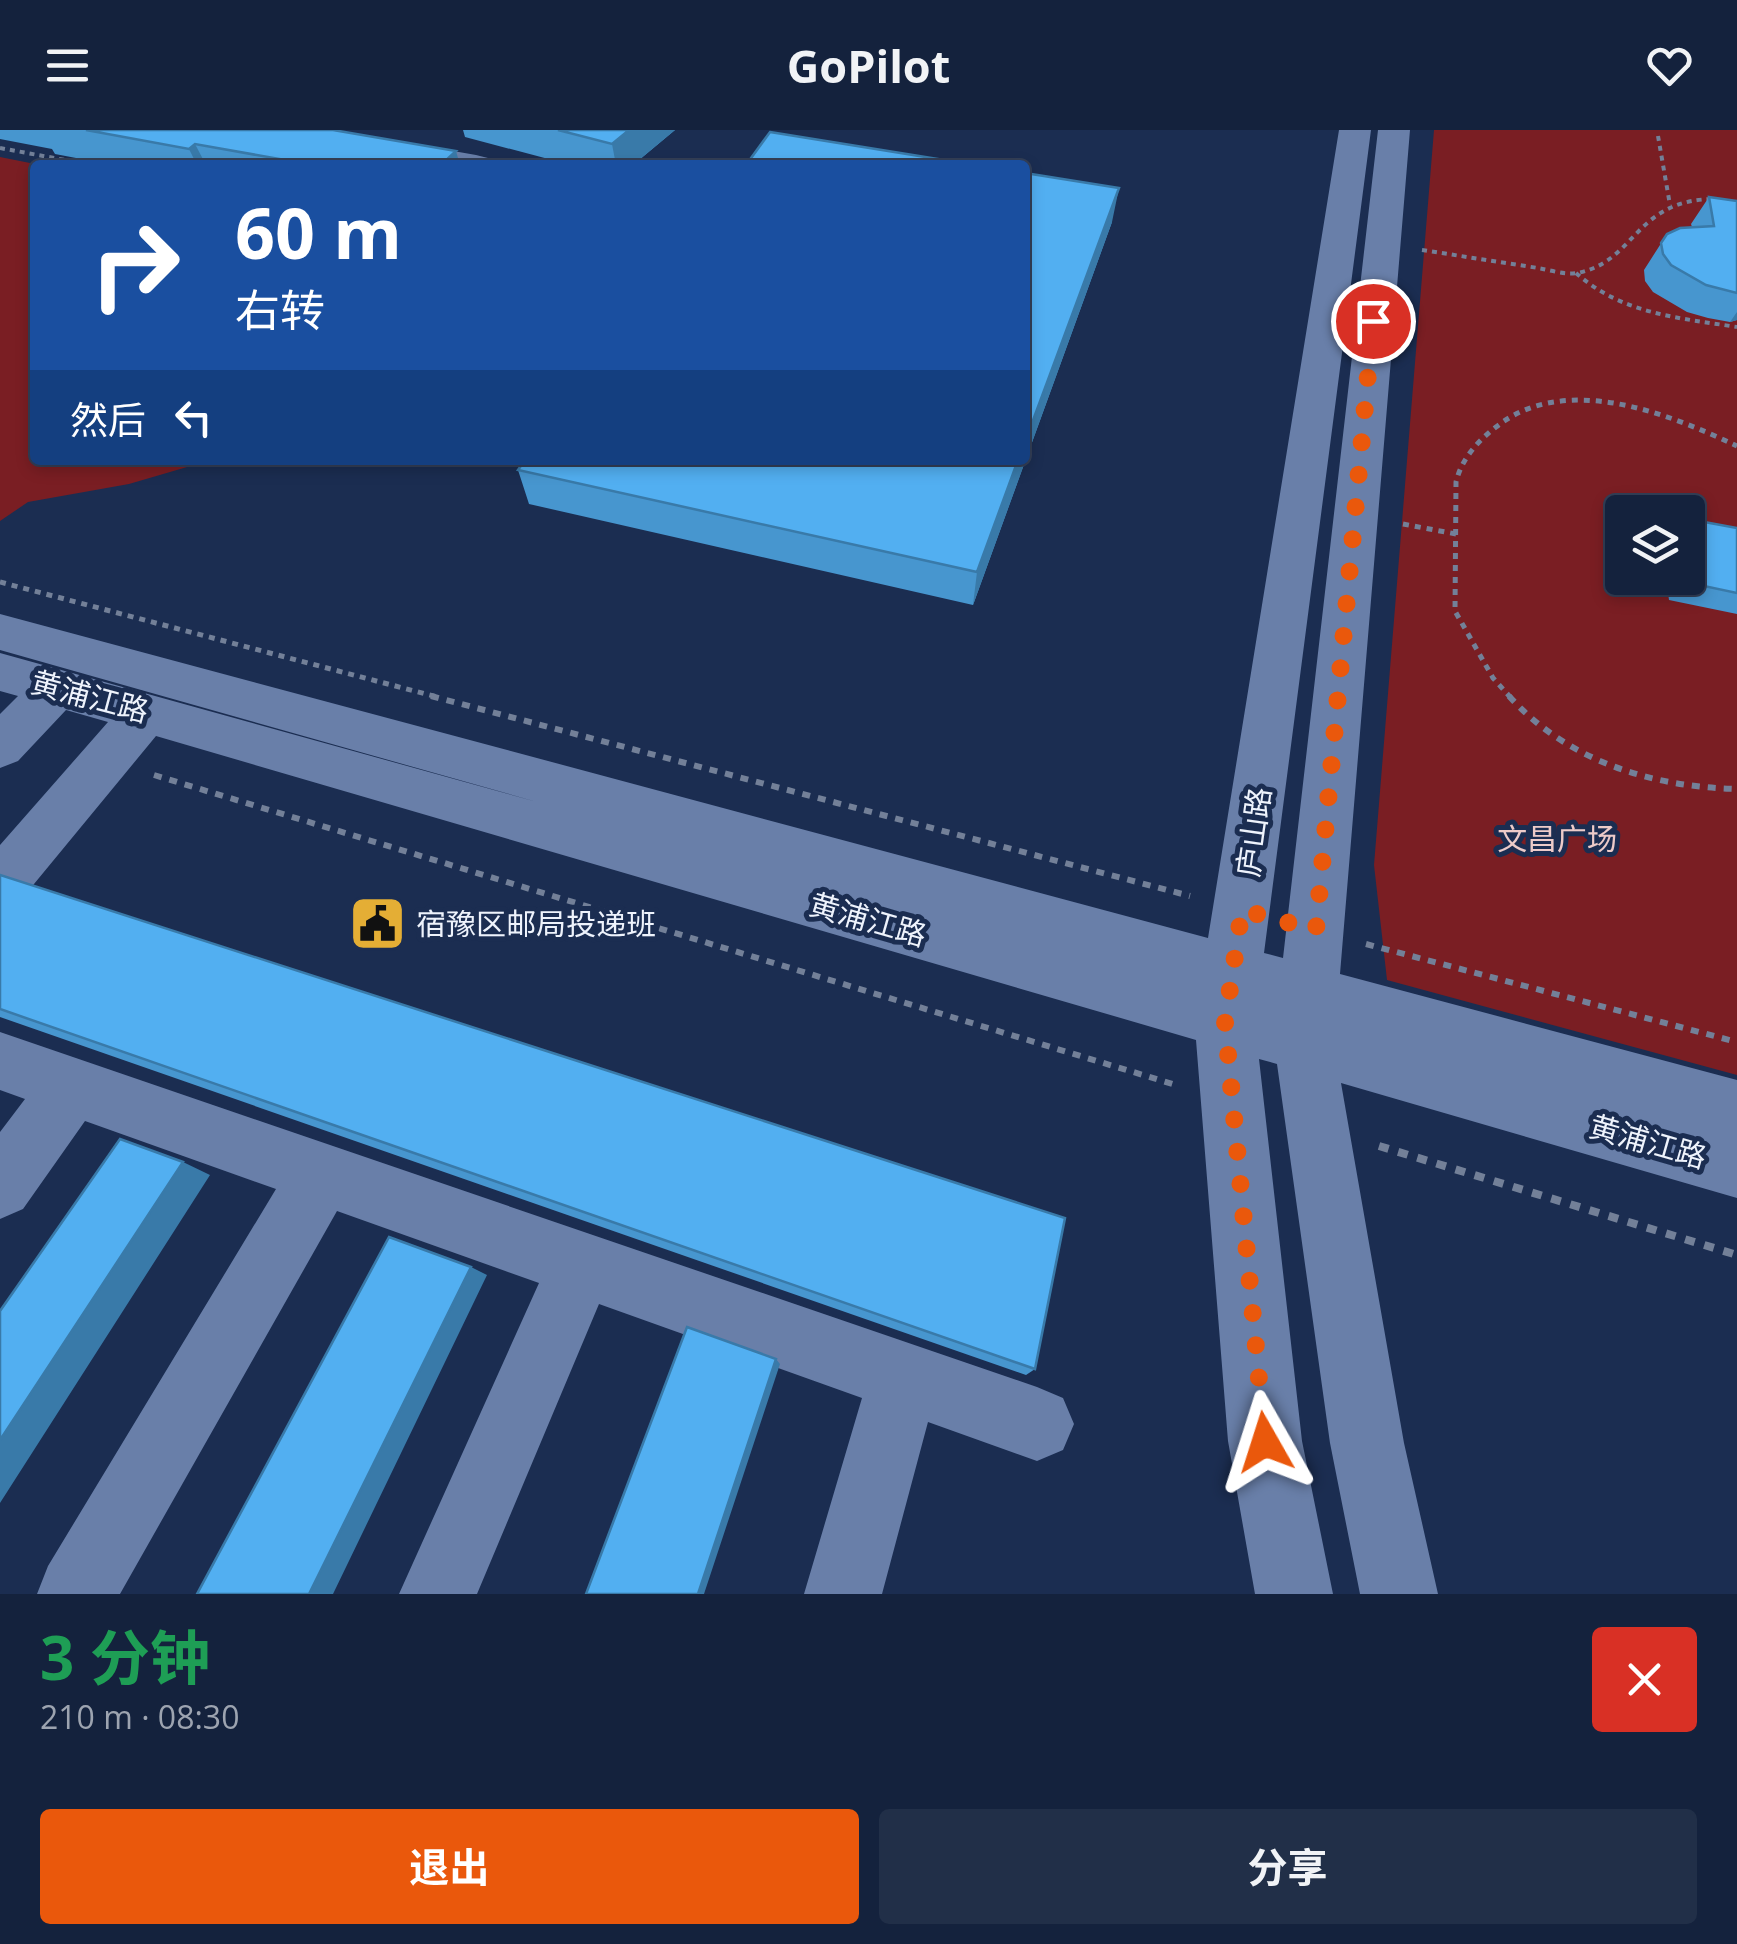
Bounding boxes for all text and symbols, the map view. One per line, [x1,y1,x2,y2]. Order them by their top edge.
text: GoPilot [787,35,950,96]
icon: menu [40,38,95,93]
icon: heart [1642,38,1697,93]
text: 60 m [235,184,402,280]
icon: right [70,200,200,330]
text: 右转 [235,279,325,340]
pin [1331,279,1416,364]
icon: arrive [1346,294,1401,349]
icon: left [166,390,221,445]
text: 然后 [70,393,146,445]
map controls [1605,495,1705,595]
button: layers [1605,495,1705,595]
street label: 黄浦江路 [27,661,153,731]
street label: 庐山路 [1226,785,1280,879]
park label: 文昌广场 [1497,818,1617,859]
street label: 黄浦江路 [805,883,931,955]
public building icon: 宿豫区邮局投递班 [347,893,407,953]
place label: 宿豫区邮局投递班 [416,903,656,944]
street label: 黄浦江路 [1585,1105,1711,1177]
position arrow [1213,1390,1317,1494]
text: 3 分钟 [40,1616,210,1698]
button: close [1592,1627,1697,1732]
text: 210 m · 08:30 [40,1695,239,1738]
button: 退出 [40,1809,859,1924]
button: 分享 [879,1809,1697,1924]

